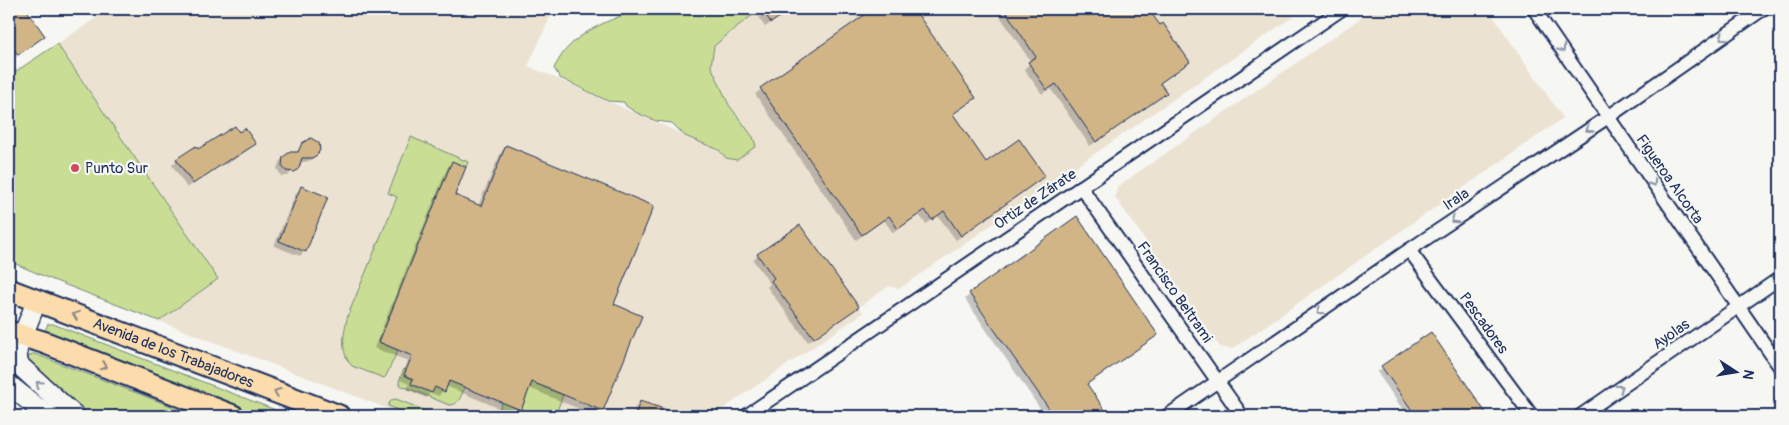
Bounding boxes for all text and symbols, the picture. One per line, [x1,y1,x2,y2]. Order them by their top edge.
one-way arrow [1719,31,1729,40]
one-way arrow [1555,44,1565,53]
one-way arrow [1585,123,1595,132]
street label: Figueroa Alcorta [1632,131,1707,228]
place label: Punto Sur [85,159,149,178]
marker: Punto Sur [69,162,81,174]
street label: Ortiz de Zárate [990,165,1081,234]
one-way arrow [1647,177,1656,187]
street label: Irala [1440,184,1473,215]
one-way arrow [1450,213,1459,223]
street label: Francisco Beltrami [1133,238,1217,347]
street label: Pescadores [1455,289,1512,358]
one-way arrow [1316,305,1326,314]
one-way arrow [73,311,81,321]
street label: Avenida de los Trabajadores [90,314,257,393]
street label: Ayolas [1649,315,1694,354]
north arrow [1712,348,1762,398]
one-way arrow [99,360,108,370]
text: N [1739,368,1758,381]
one-way arrow [35,381,44,390]
one-way arrow [1615,385,1624,395]
one-way arrow [273,388,282,399]

